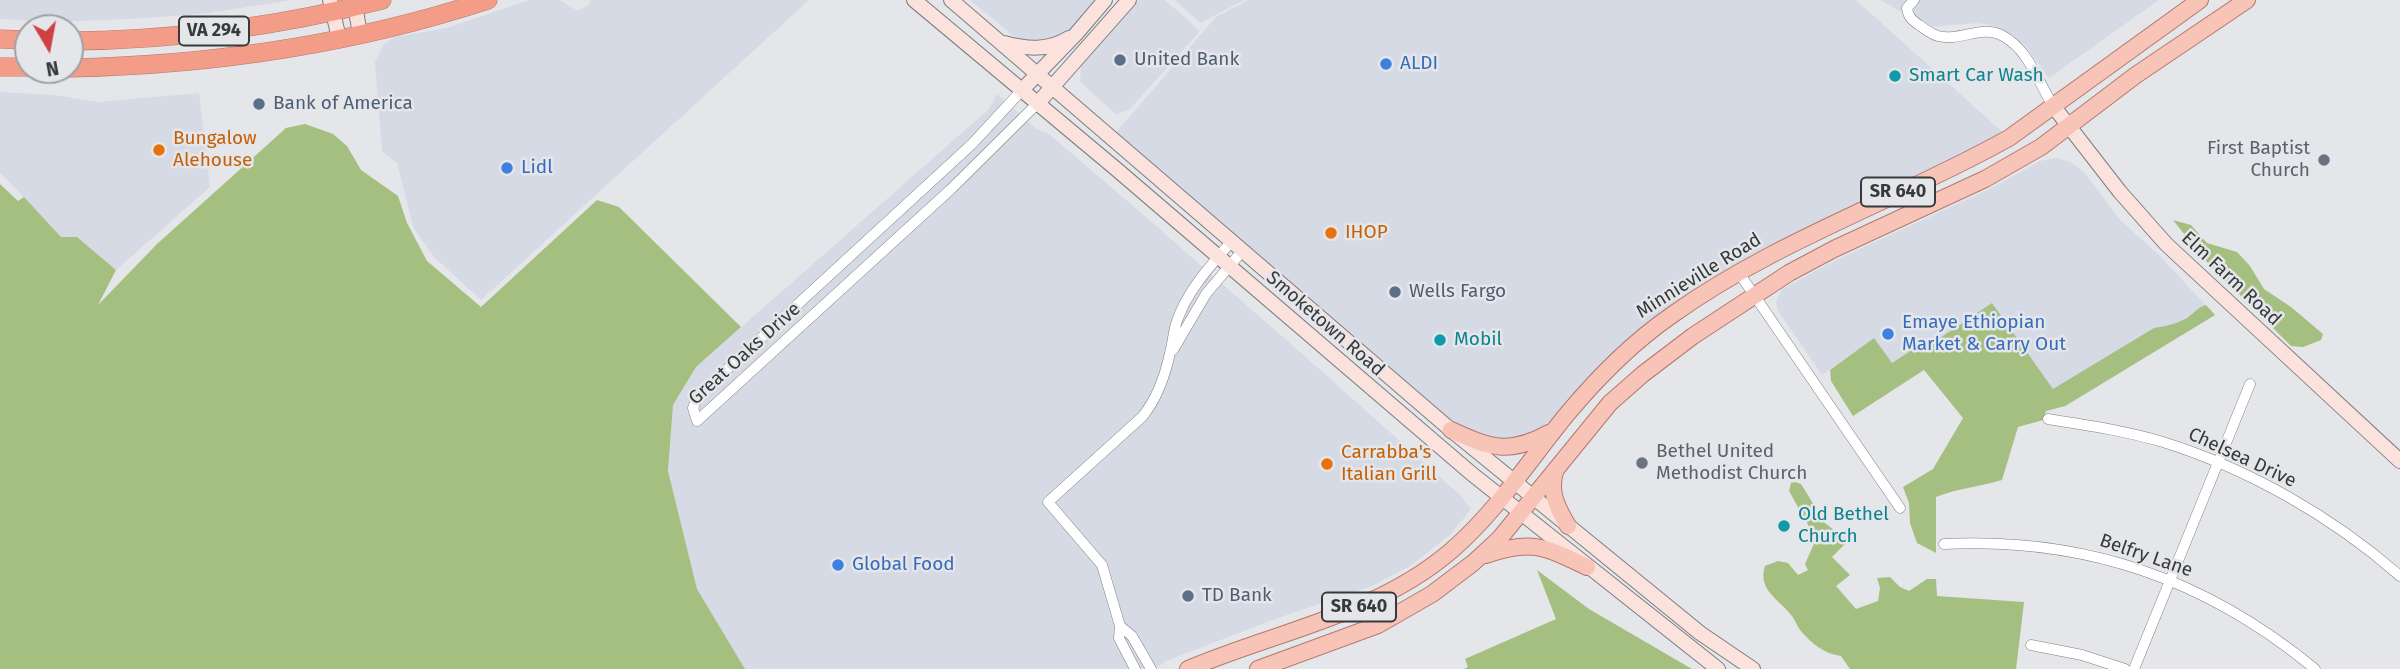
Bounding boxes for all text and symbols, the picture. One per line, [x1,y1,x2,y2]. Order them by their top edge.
north arrow [14,14,84,84]
road number: VA 294 [179,16,249,46]
place label: United Bank [1134,49,1239,71]
marker: United Bank [1112,52,1128,68]
place label: ALDI [1400,53,1438,75]
text: N [44,56,61,81]
marker: ALDI [1378,56,1394,72]
place label: Smart Car Wash [1909,65,2044,87]
marker: Smart Car Wash [1887,68,1903,84]
place label: Bank of America [273,93,413,115]
marker: Bank of America [251,96,267,112]
place label: Bungalow Alehouse [173,128,257,172]
place label: First Baptist Church [2207,138,2310,182]
marker: Bungalow Alehouse [151,142,167,158]
marker: First Baptist Church [2316,152,2332,168]
place label: Lidl [521,157,553,179]
marker: Lidl [499,160,515,176]
road number: SR 640 [1861,177,1935,206]
place label: IHOP [1345,222,1388,244]
marker: IHOP [1323,225,1339,241]
street label: Elm Farm Road [2176,227,2286,331]
street label: Minnieville Road [1632,228,1766,324]
street label: Smoketown Road [1261,267,1389,381]
place label: Wells Fargo [1409,281,1506,303]
marker: Wells Fargo [1387,284,1403,300]
street label: Great Oaks Drive [684,298,806,410]
place label: Emaye Ethiopian Market & Carry Out [1902,312,2066,356]
marker: Emaye Ethiopian Market & Carry Out [1880,326,1896,342]
place label: Mobil [1454,329,1502,351]
marker: Mobil [1432,332,1448,348]
street label: Chelsea Drive [2184,423,2300,493]
place label: Bethel United Methodist Church [1656,441,1807,485]
place label: Carrabba's Italian Grill [1341,442,1437,486]
marker: Bethel United Methodist Church [1634,455,1650,471]
marker: Carrabba's Italian Grill [1319,456,1335,472]
place label: Old Bethel Church [1798,504,1889,548]
marker: Old Bethel Church [1776,518,1792,534]
street label: Belfry Lane [2097,529,2195,583]
place label: Global Food [852,554,955,576]
marker: Global Food [830,557,846,573]
place label: TD Bank [1202,585,1272,607]
marker: TD Bank [1180,588,1196,604]
road number: SR 640 [1322,592,1396,622]

